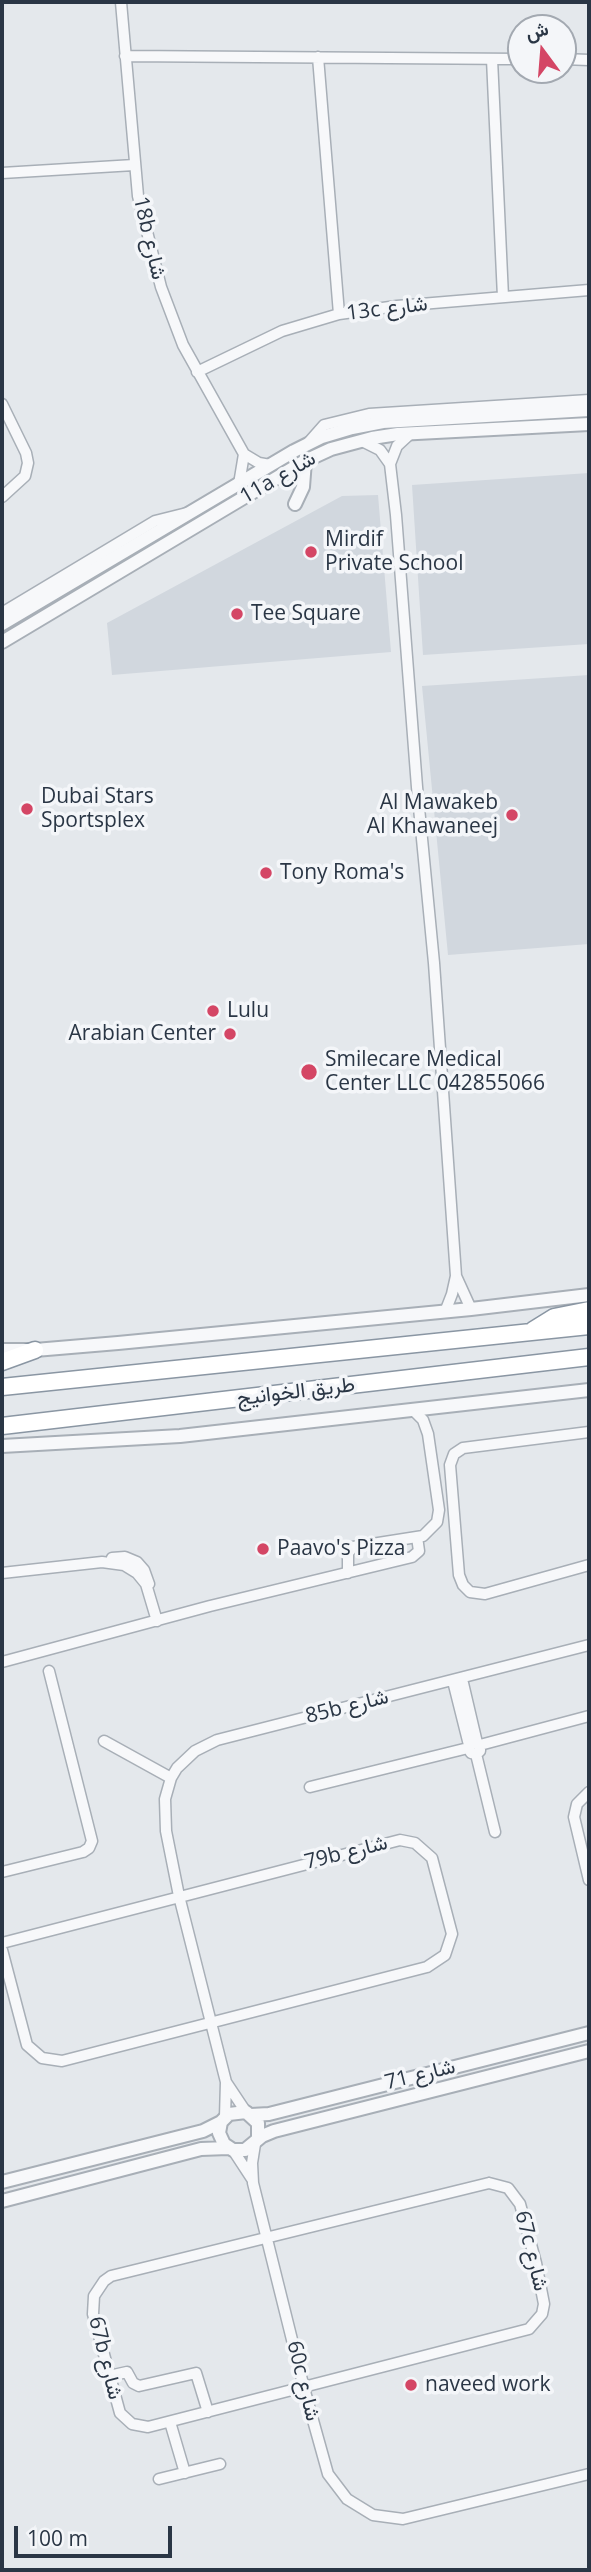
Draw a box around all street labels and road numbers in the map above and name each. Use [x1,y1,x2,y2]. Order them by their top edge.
street label: 18b شارع [127,194,171,282]
street label: 13c شارع [345,292,429,326]
street label: 11a شارع [236,446,320,510]
street label: طريق الخوانيج [236,1372,356,1412]
street label: 85b شارع [303,1685,391,1729]
street label: 79b شارع [302,1831,390,1875]
street label: شارع 71 [382,2054,458,2096]
street label: 67c شارع [509,2208,553,2294]
street label: 67b شارع [83,2314,127,2402]
street label: 60c شارع [281,2338,325,2424]

